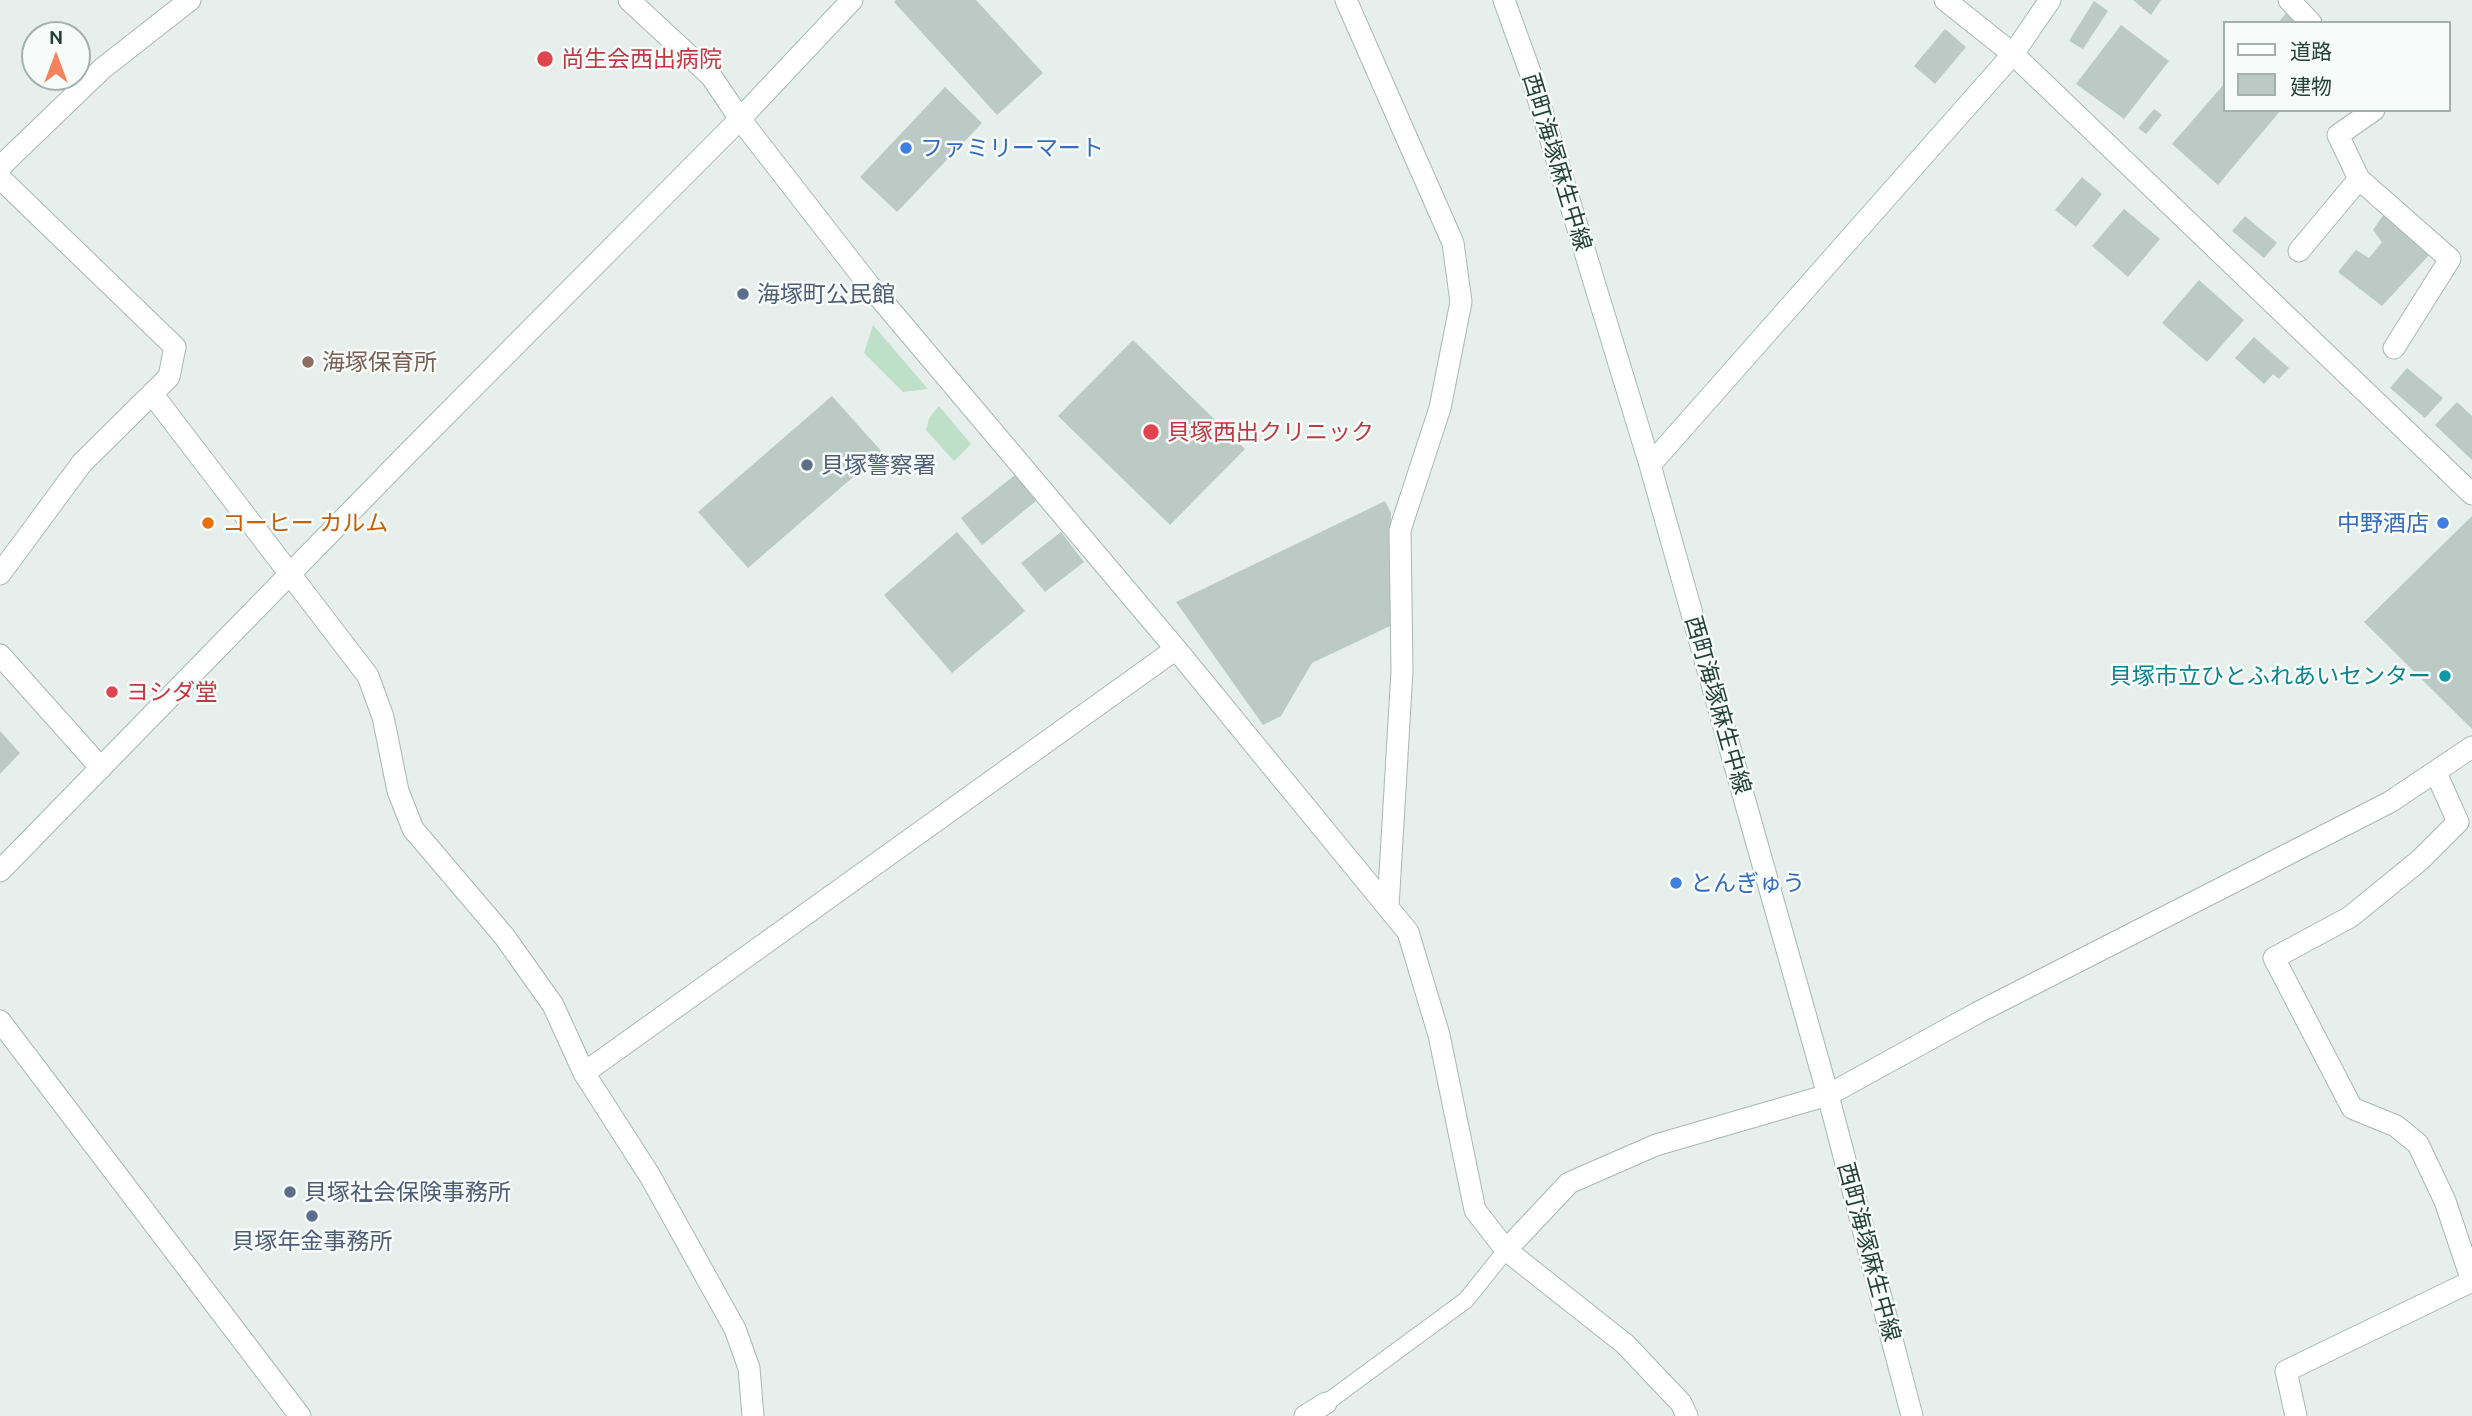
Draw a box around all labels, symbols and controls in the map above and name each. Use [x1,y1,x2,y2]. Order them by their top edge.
north arrow [21,21,91,91]
legend [2224,21,2451,112]
text: N [49,26,63,48]
text: 道路 [2290,39,2332,63]
place label: 尚生会西出病院 [561,45,722,73]
marker: 尚生会西出病院 [535,49,555,69]
street label: 西町海塚麻生中線 [1517,70,1597,254]
text: 建物 [2290,74,2332,98]
place label: ファミリーマート [920,134,1104,162]
marker: ファミリーマート [898,140,914,156]
place label: 海塚町公民館 [757,280,895,308]
marker: 海塚町公民館 [735,286,751,302]
place label: 海塚保育所 [322,348,437,376]
marker: 海塚保育所 [300,354,316,370]
place label: 貝塚西出クリニック [1167,418,1374,446]
marker: 貝塚西出クリニック [1141,422,1161,442]
place label: 貝塚警察署 [821,451,936,479]
marker: 貝塚警察署 [799,457,815,473]
place label: コーヒー カルム [222,509,388,537]
place label: 中野酒店 [2337,509,2429,537]
marker: コーヒー カルム [200,515,216,531]
marker: 中野酒店 [2435,515,2451,531]
street label: 西町海塚麻生中線 [1679,613,1757,797]
place label: 貝塚市立ひとふれあいセンター [2109,662,2431,690]
marker: 貝塚市立ひとふれあいセンター [2437,668,2453,684]
place label: ヨシダ堂 [126,678,218,706]
marker: ヨシダ堂 [104,684,120,700]
place label: とんぎゅう [1690,869,1805,897]
marker: とんぎゅう [1668,875,1684,891]
street label: 西町海塚麻生中線 [1832,1160,1906,1344]
place label: 貝塚社会保険事務所 [304,1178,511,1206]
marker: 貝塚社会保険事務所 [282,1184,298,1200]
marker: 貝塚年金事務所 [304,1208,320,1224]
place label: 貝塚年金事務所 [232,1227,392,1255]

